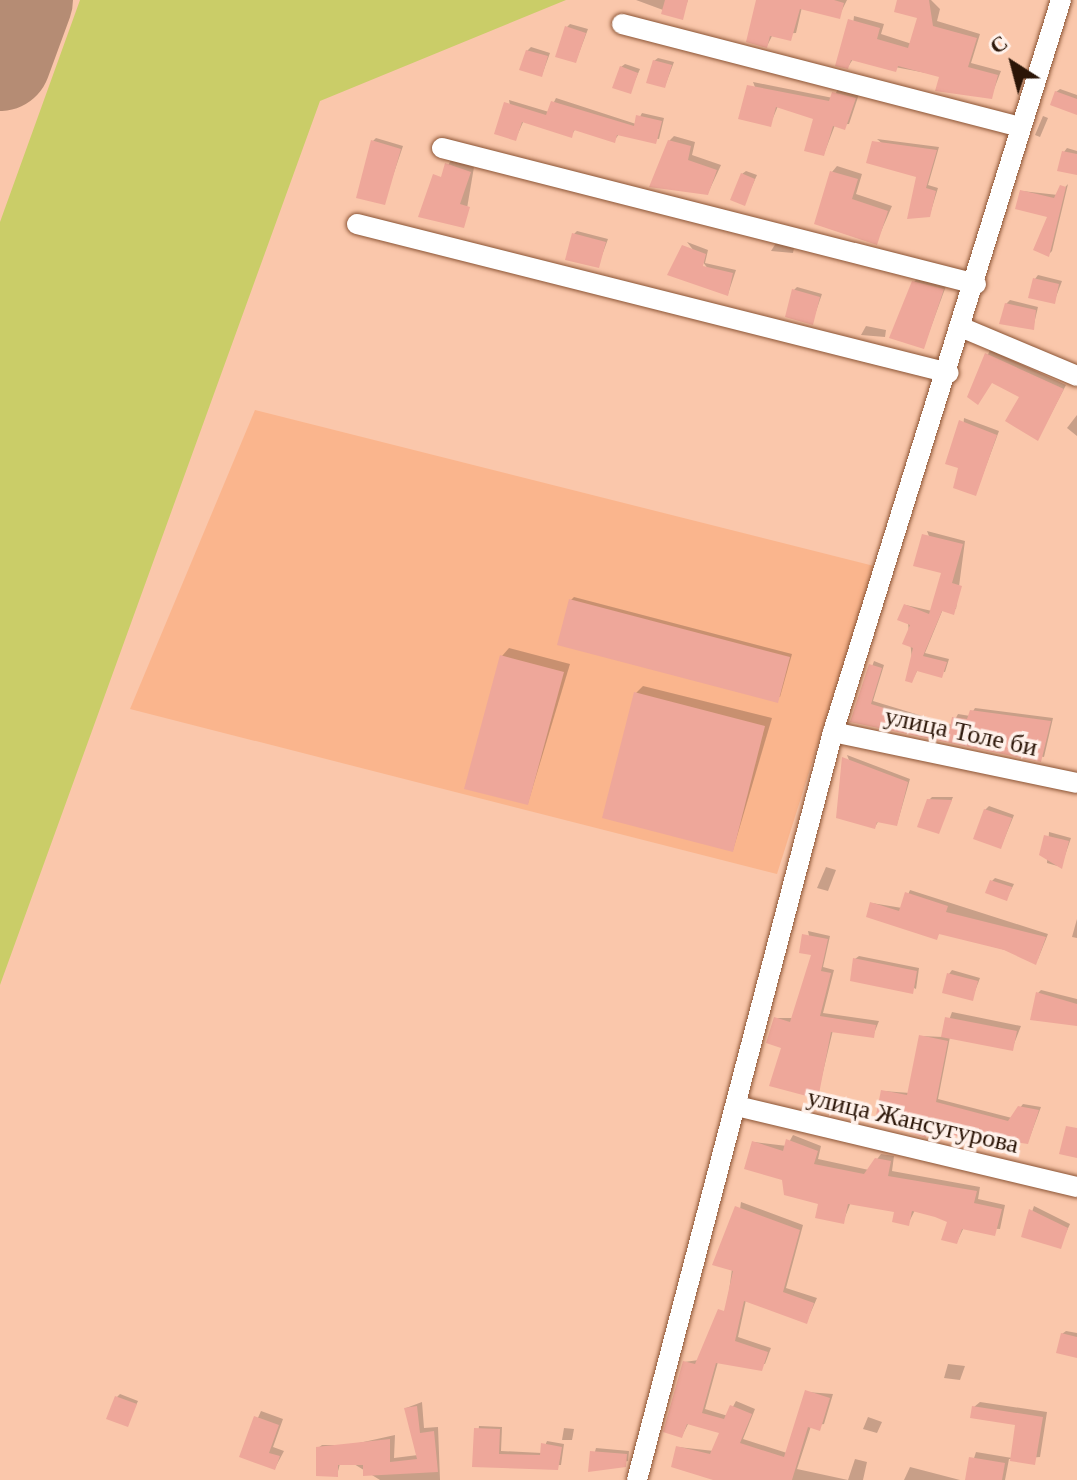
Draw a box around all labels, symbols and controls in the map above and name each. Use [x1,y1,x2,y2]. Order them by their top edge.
north arrow [973,24,1053,104]
text: С [985,29,1012,59]
street label: улица Толе би [882,701,1040,763]
street label: улица Жансугурова [804,1081,1022,1161]

